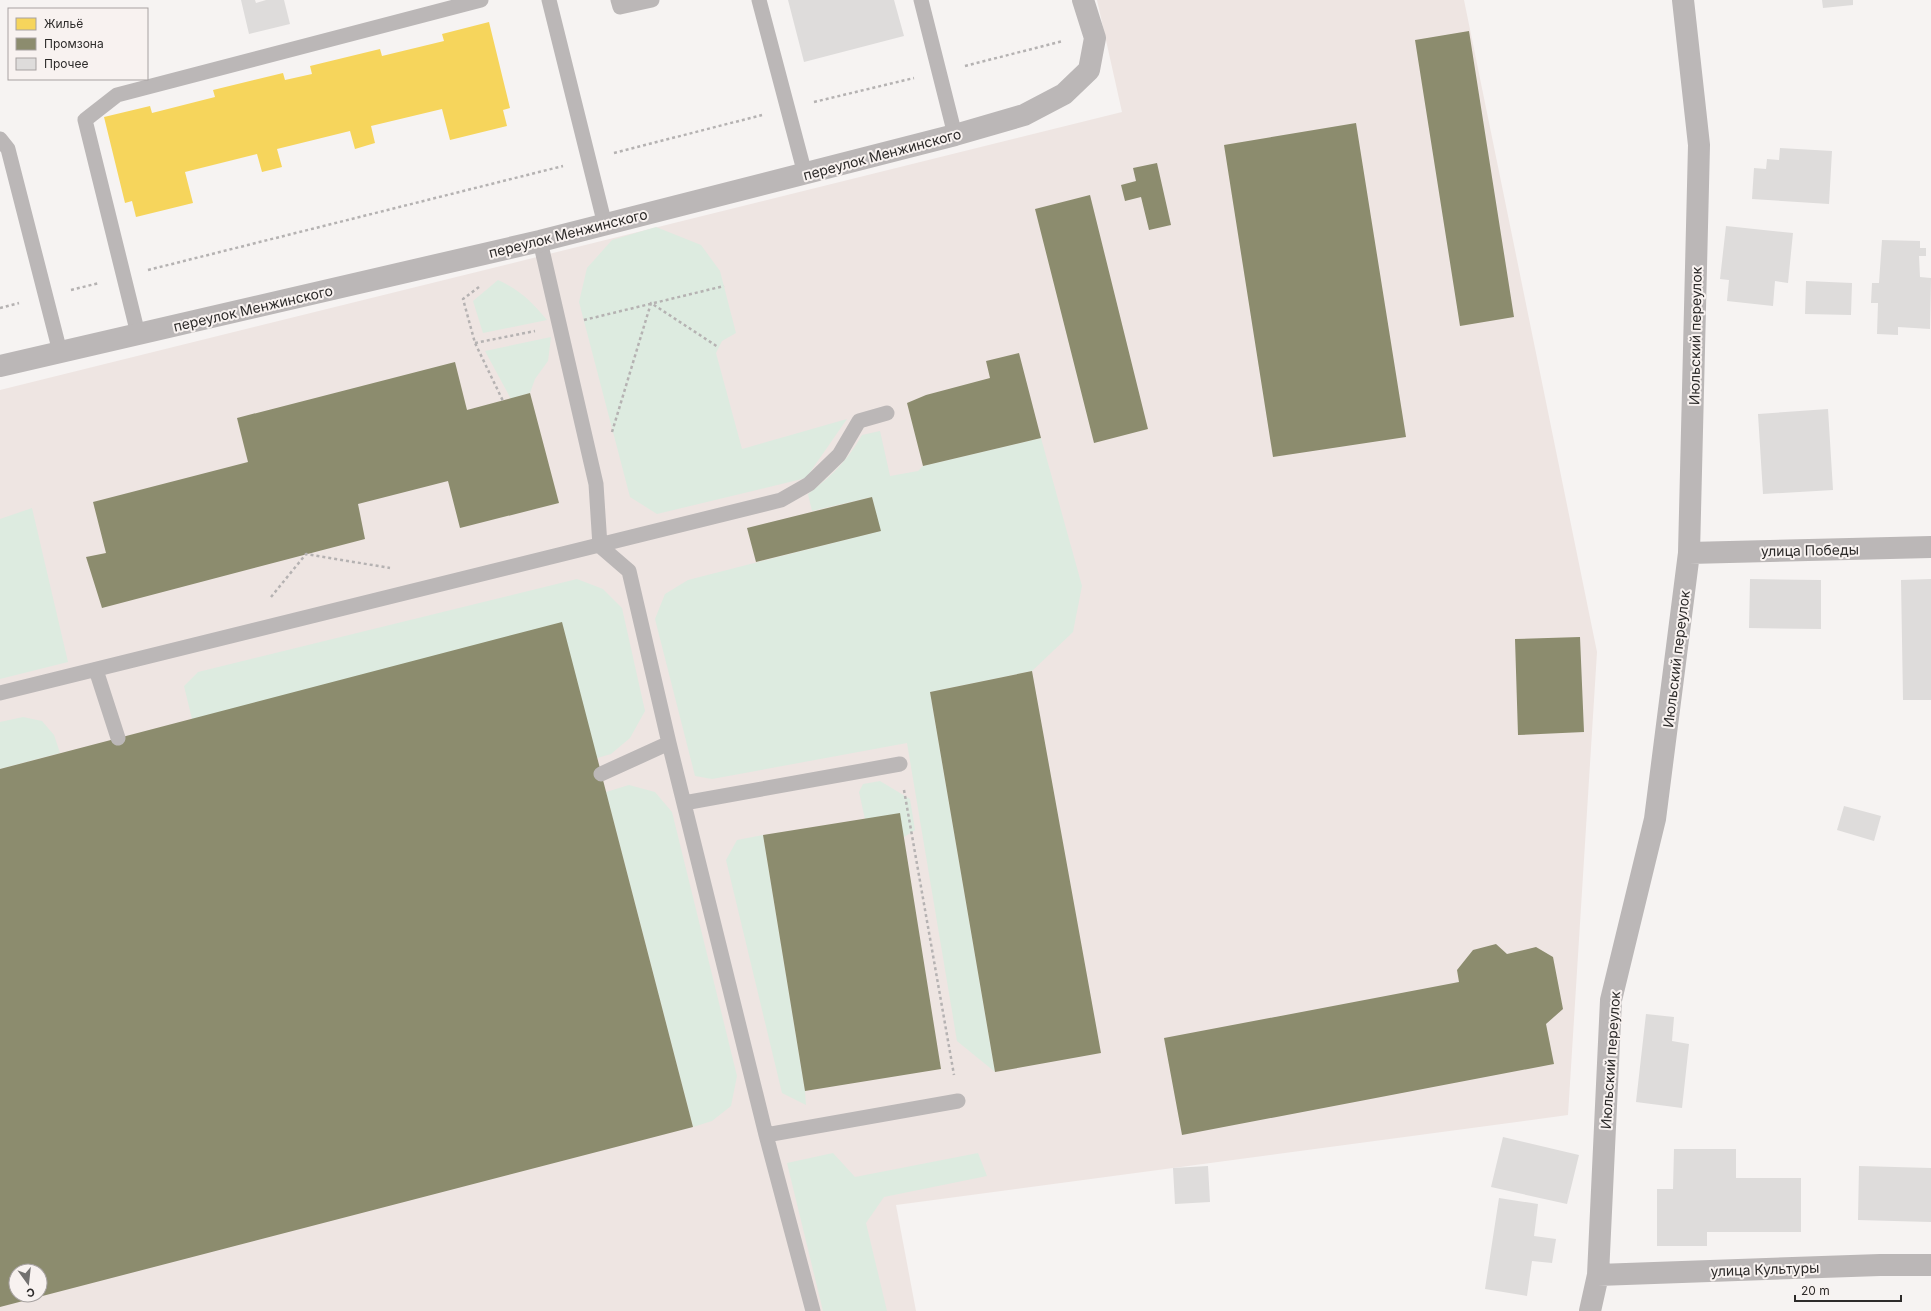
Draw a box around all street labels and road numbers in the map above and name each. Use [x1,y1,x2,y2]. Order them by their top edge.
street label: переулок Менжинского [801,125,963,183]
street label: переулок Менжинского [487,205,649,261]
street label: Июльский переулок [1685,266,1705,405]
street label: переулок Менжинского [172,281,334,335]
street label: улица Победы [1761,541,1859,559]
street label: Июльский переулок [1659,589,1693,729]
street label: Июльский переулок [1597,990,1623,1130]
street label: улица Культуры [1710,1259,1820,1279]

